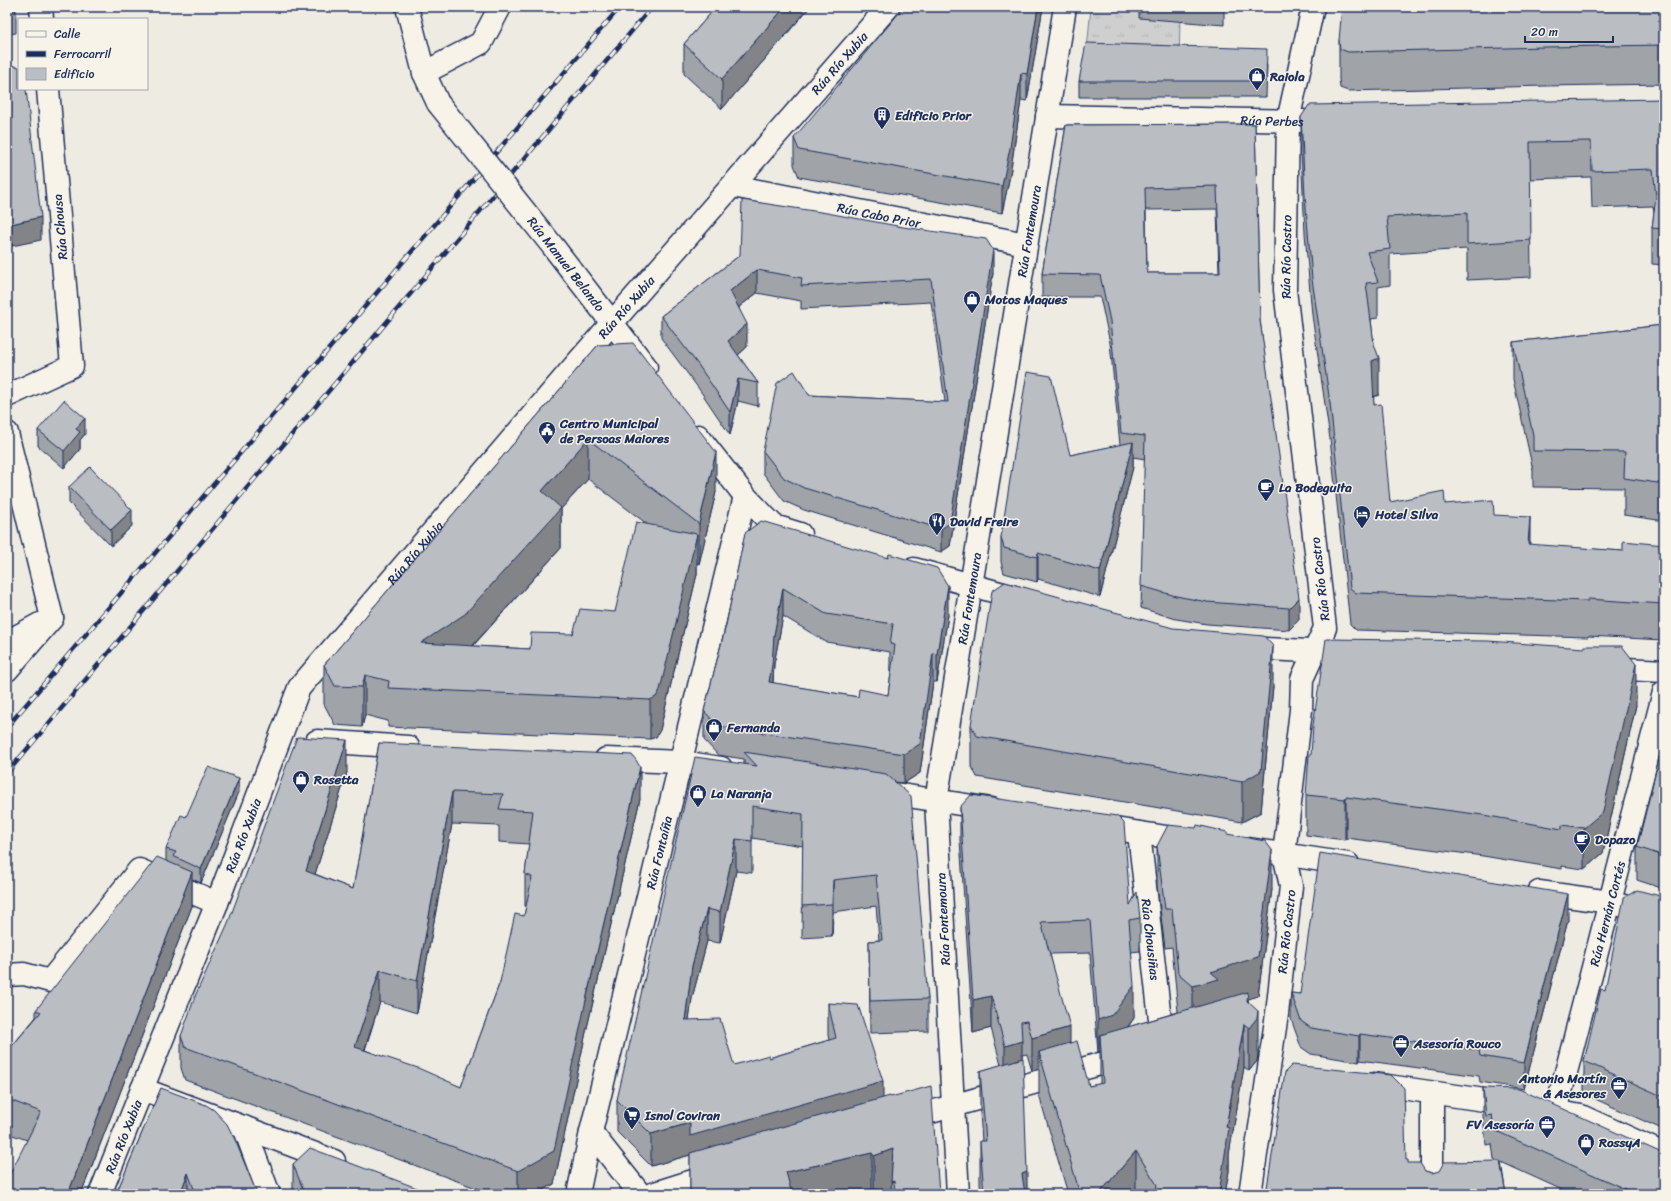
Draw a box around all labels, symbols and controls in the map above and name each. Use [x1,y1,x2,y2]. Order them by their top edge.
legend [18,18,148,90]
scale bar [1525,18,1613,44]
text: 20 m [1531,21,1558,43]
text: Calle [54,23,81,45]
street label: Rúa Río Xubia [805,26,874,100]
text: Ferrocarril [54,43,112,65]
text: Edificio [54,63,94,85]
place label: Raiola [1269,65,1305,88]
shop icon: Raiola [1247,66,1267,91]
place label: Edificio Prior [895,104,973,127]
building icon: Edificio Prior [872,105,892,130]
street label: Rúa Perbes [1240,108,1304,133]
street label: Rúa Fontemoura [1010,183,1047,279]
street label: Rúa Chousa [46,193,74,261]
street label: Rúa Cabo Prior [835,195,924,235]
street label: Rúa Manuel Belando [521,211,611,317]
street label: Rúa Río Castro [1273,214,1298,300]
street label: Rúa Río Xubia [592,270,661,344]
place label: Motos Maques [984,288,1068,311]
shop icon: Motos Maques [962,289,982,314]
place label: Centro Municipal de Persoas Maiores [559,412,670,450]
public building icon: Centro Municipal de Persoas Maiores [537,420,557,445]
place label: La Bodeguita [1279,476,1352,499]
cafe icon: La Bodeguita [1256,477,1276,502]
place label: Hotel Silva [1374,503,1439,526]
hotel icon: Hotel Silva [1352,504,1372,529]
place label: David Freire [950,510,1019,533]
restaurant icon: David Freire [927,511,947,536]
street label: Rúa Río Xubia [381,515,449,590]
street label: Rúa Río Castro [1303,535,1337,622]
street label: Rúa Fontemoura [950,550,988,646]
place label: Fernanda [726,716,781,739]
shop icon: Fernanda [704,717,724,742]
place label: Rosetta [313,768,359,791]
shop icon: Rosetta [291,769,311,794]
place label: La Naranja [711,782,772,805]
shop icon: La Naranja [688,783,708,808]
street label: Rúa Río Xubia [218,794,268,876]
street label: Rúa Fontaíña [639,813,679,892]
place label: Dopazo [1595,828,1636,851]
cafe icon: Dopazo [1572,829,1592,854]
street label: Rúa Hernán Cortés [1582,858,1632,969]
street label: Rúa Fontemoura [929,872,957,966]
street label: Rúa Río Castro [1270,888,1302,975]
street label: Rúa Chousiñas [1135,897,1167,982]
place label: Asesoría Rouco [1413,1032,1502,1055]
office icon: Asesoría Rouco [1391,1033,1411,1058]
place label: Antonio Martín & Asesores [1518,1067,1607,1105]
office icon: Antonio Martín & Asesores [1609,1075,1629,1100]
street label: Rúa Río Xubia [98,1096,149,1177]
place label: Isnol Coviran [644,1104,721,1127]
supermarket icon: Isnol Coviran [622,1105,642,1130]
place label: FV Asesoría [1466,1113,1534,1136]
office icon: FV Asesoría [1537,1114,1557,1139]
place label: RossyA [1598,1131,1641,1154]
shop icon: RossyA [1576,1132,1596,1157]

